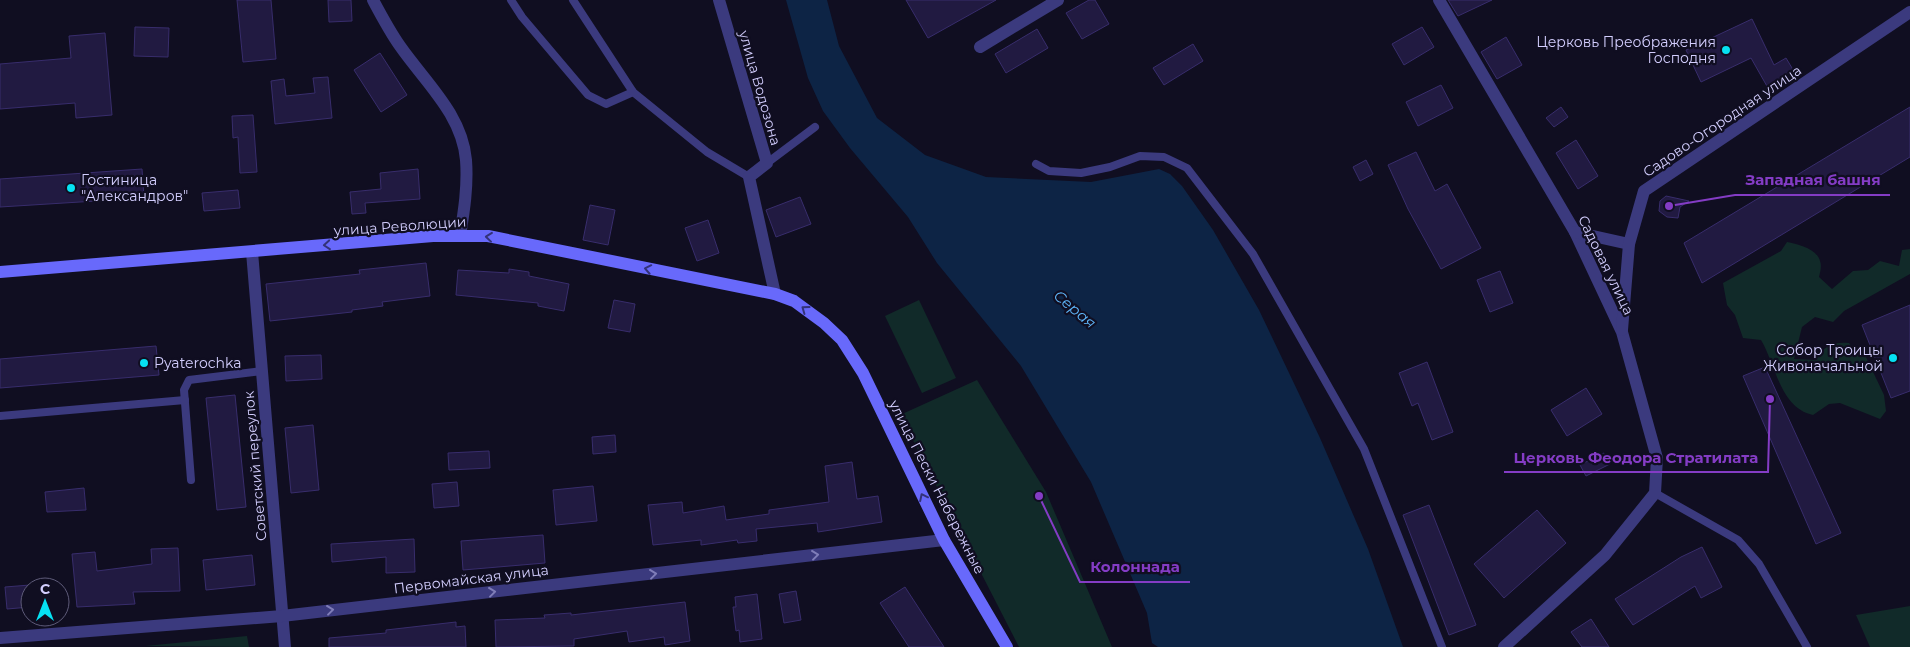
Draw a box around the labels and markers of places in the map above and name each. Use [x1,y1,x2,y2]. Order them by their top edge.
place label: Церковь Преображения Господня [1536,33,1716,67]
marker: Церковь Преображения Господня [1720,44,1732,56]
callout: Западная башня [1735,165,1890,195]
place label: Гостиница "Александров" [81,171,188,205]
marker: Гостиница "Александров" [65,182,77,194]
place label: Собор Троицы Живоначальной [1763,341,1883,375]
marker: Собор Троицы Живоначальной [1887,352,1899,364]
place label: Pyaterochka [154,354,241,372]
marker: Pyaterochka [138,357,150,369]
callout: Церковь Феодора Стратилата [1504,442,1768,472]
callout: Колоннада [1080,552,1190,582]

